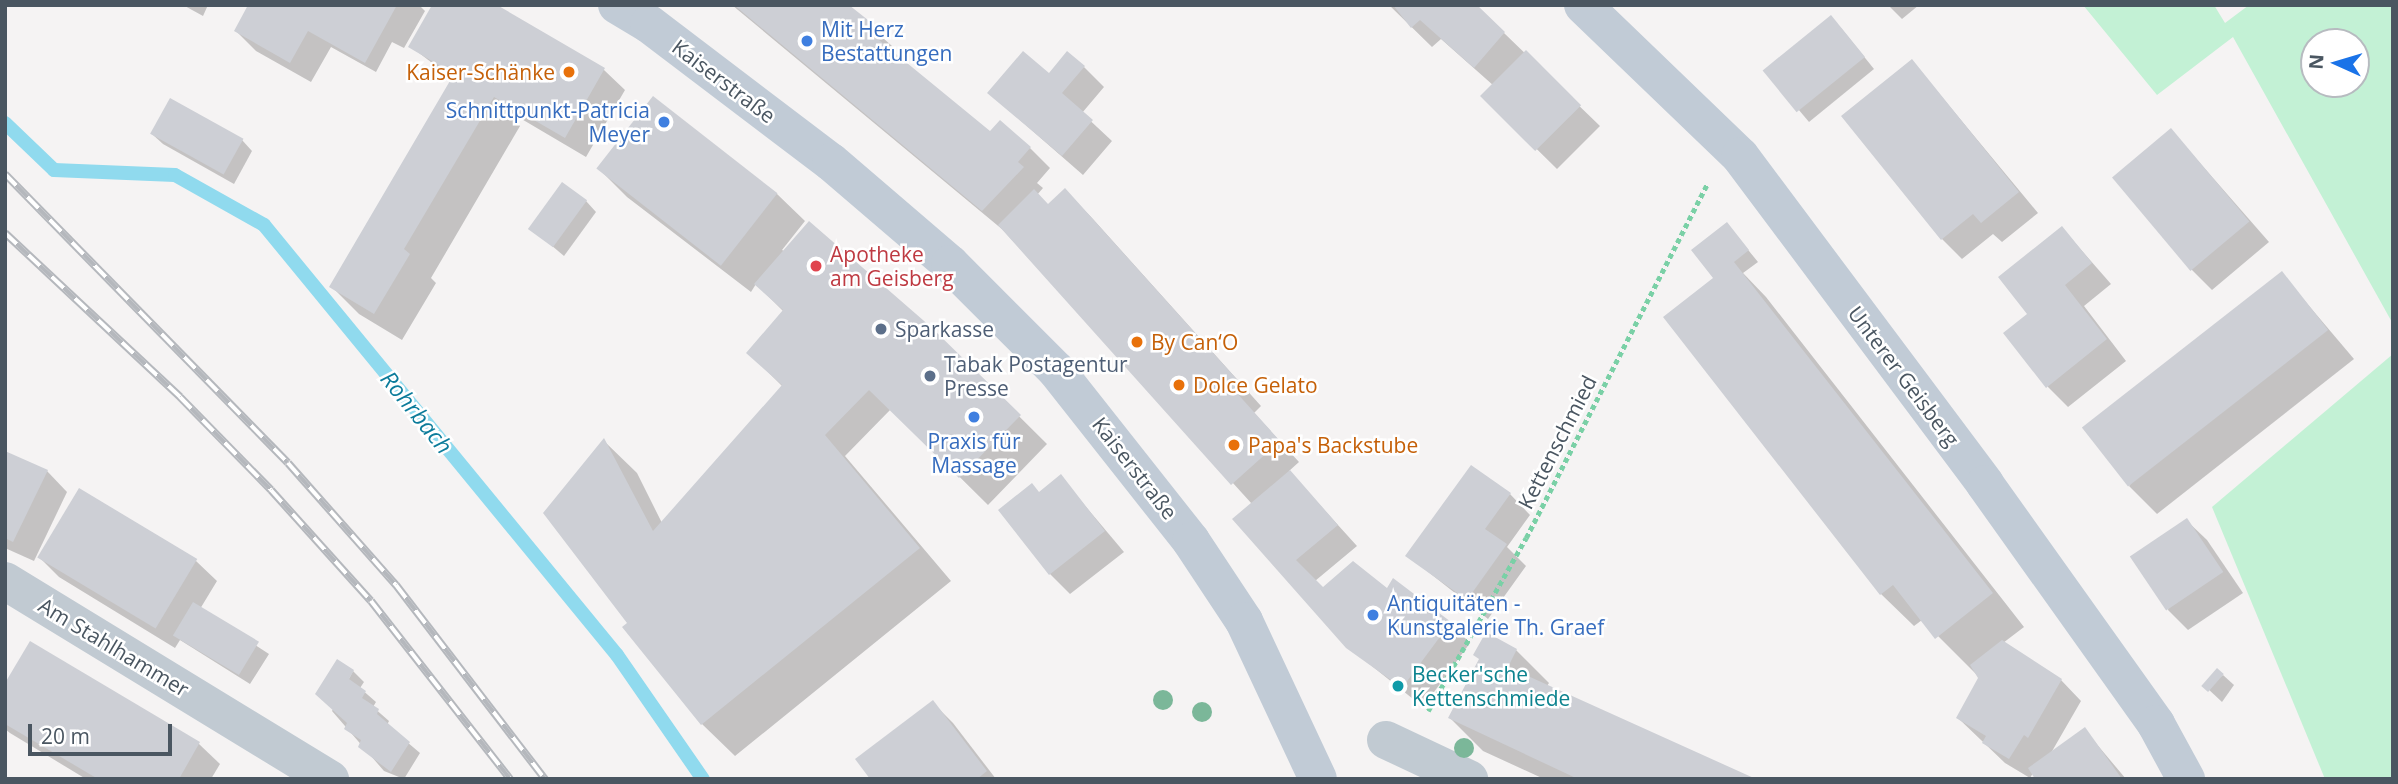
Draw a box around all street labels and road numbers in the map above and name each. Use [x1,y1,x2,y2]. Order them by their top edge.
street label: Kaiserstraße [667,34,781,128]
street label: Unterer Geisberg [1843,301,1965,451]
street label: Kettenschmied [1512,371,1602,513]
street label: Kaiserstraße [1087,412,1183,524]
street label: Am Stahlhammer [34,592,194,702]

